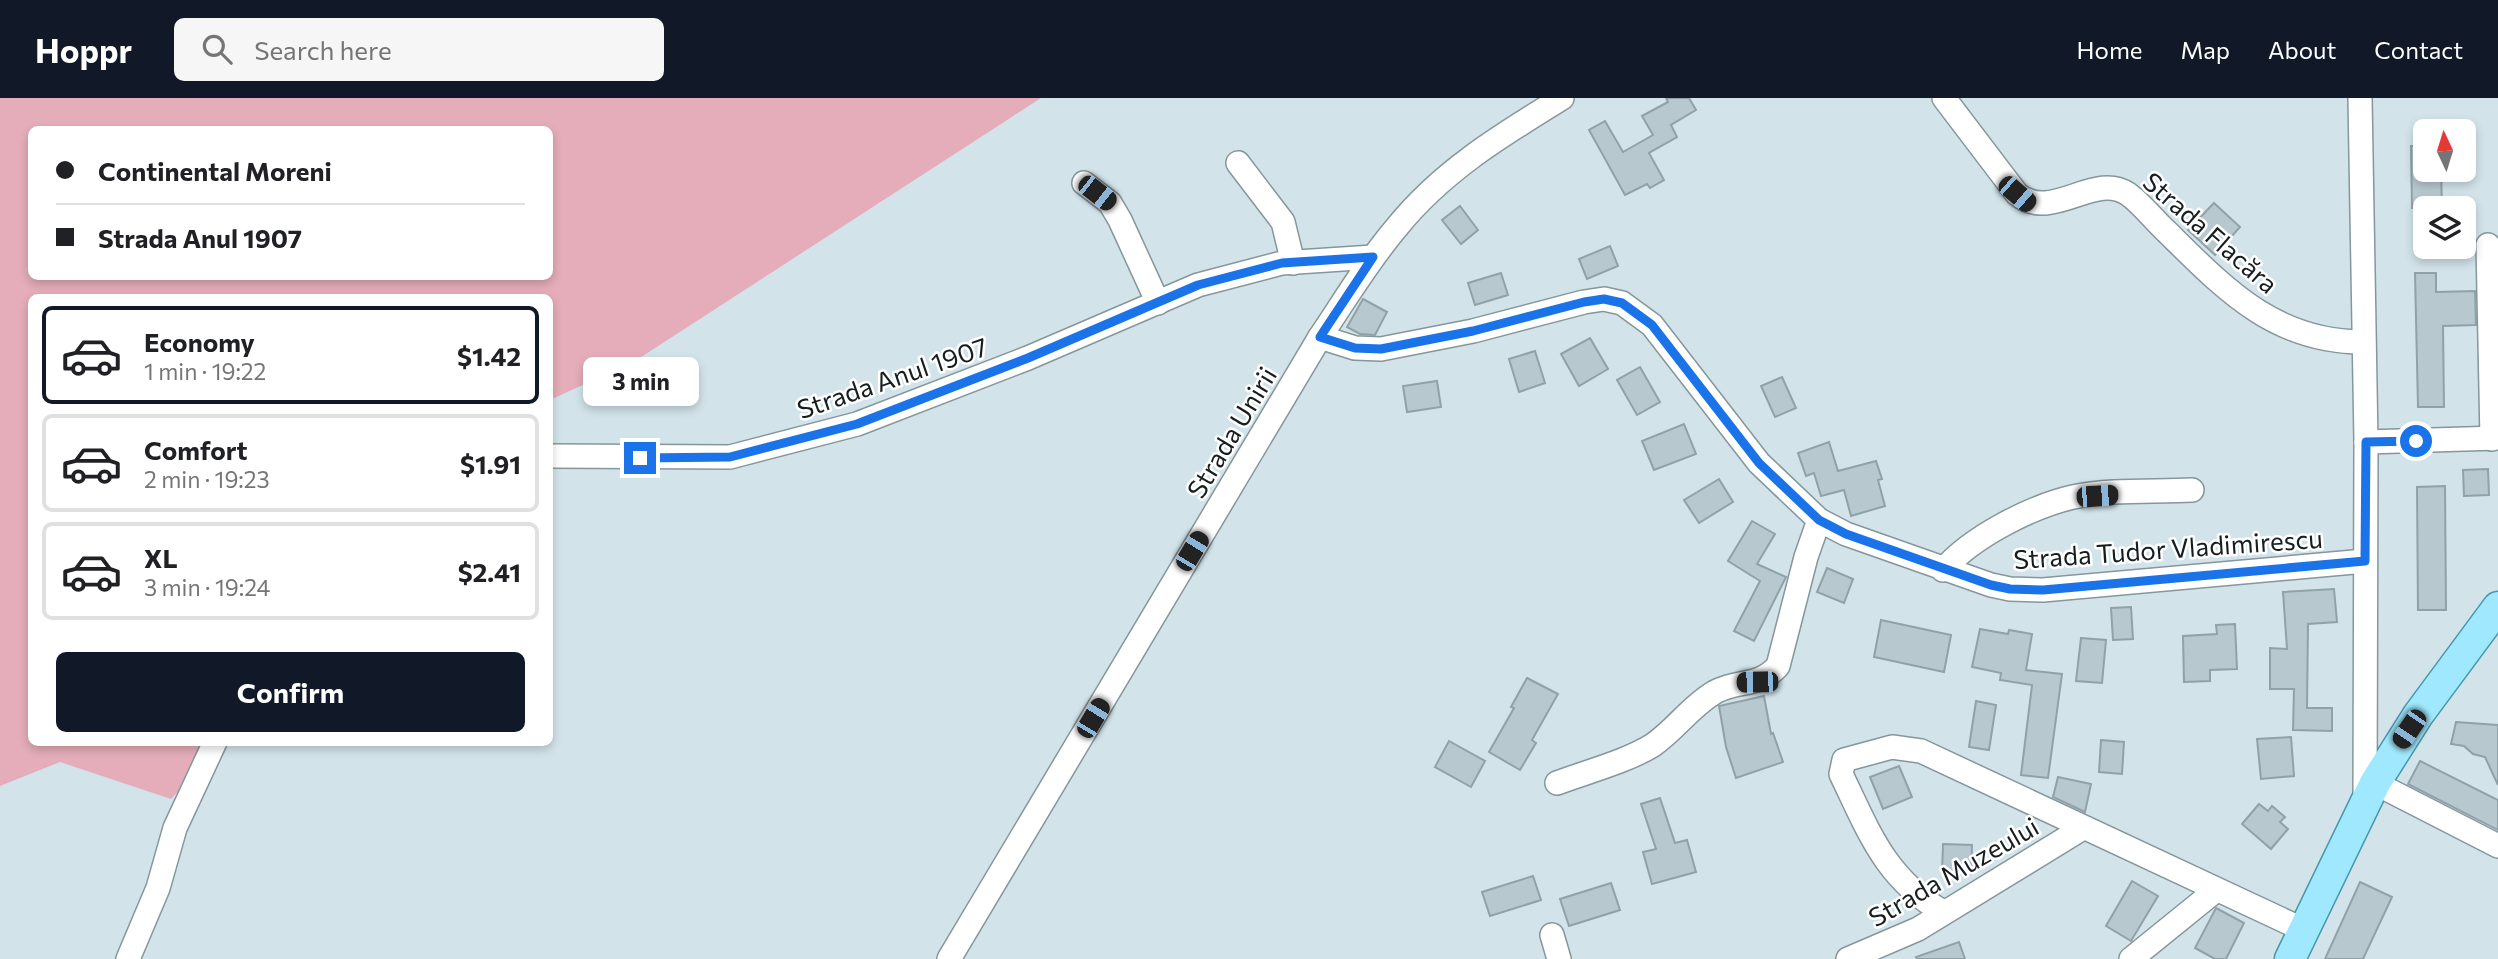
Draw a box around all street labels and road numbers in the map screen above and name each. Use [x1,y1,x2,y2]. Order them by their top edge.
street label: Strada Flacăra [2137,165,2285,299]
street label: Strada Anul 1907 [793,330,991,424]
street label: Strada Unirii [1180,361,1282,503]
street label: Strada Tudor Vladimirescu [2012,522,2324,574]
street label: Strada Muzeului [1862,810,2044,932]

